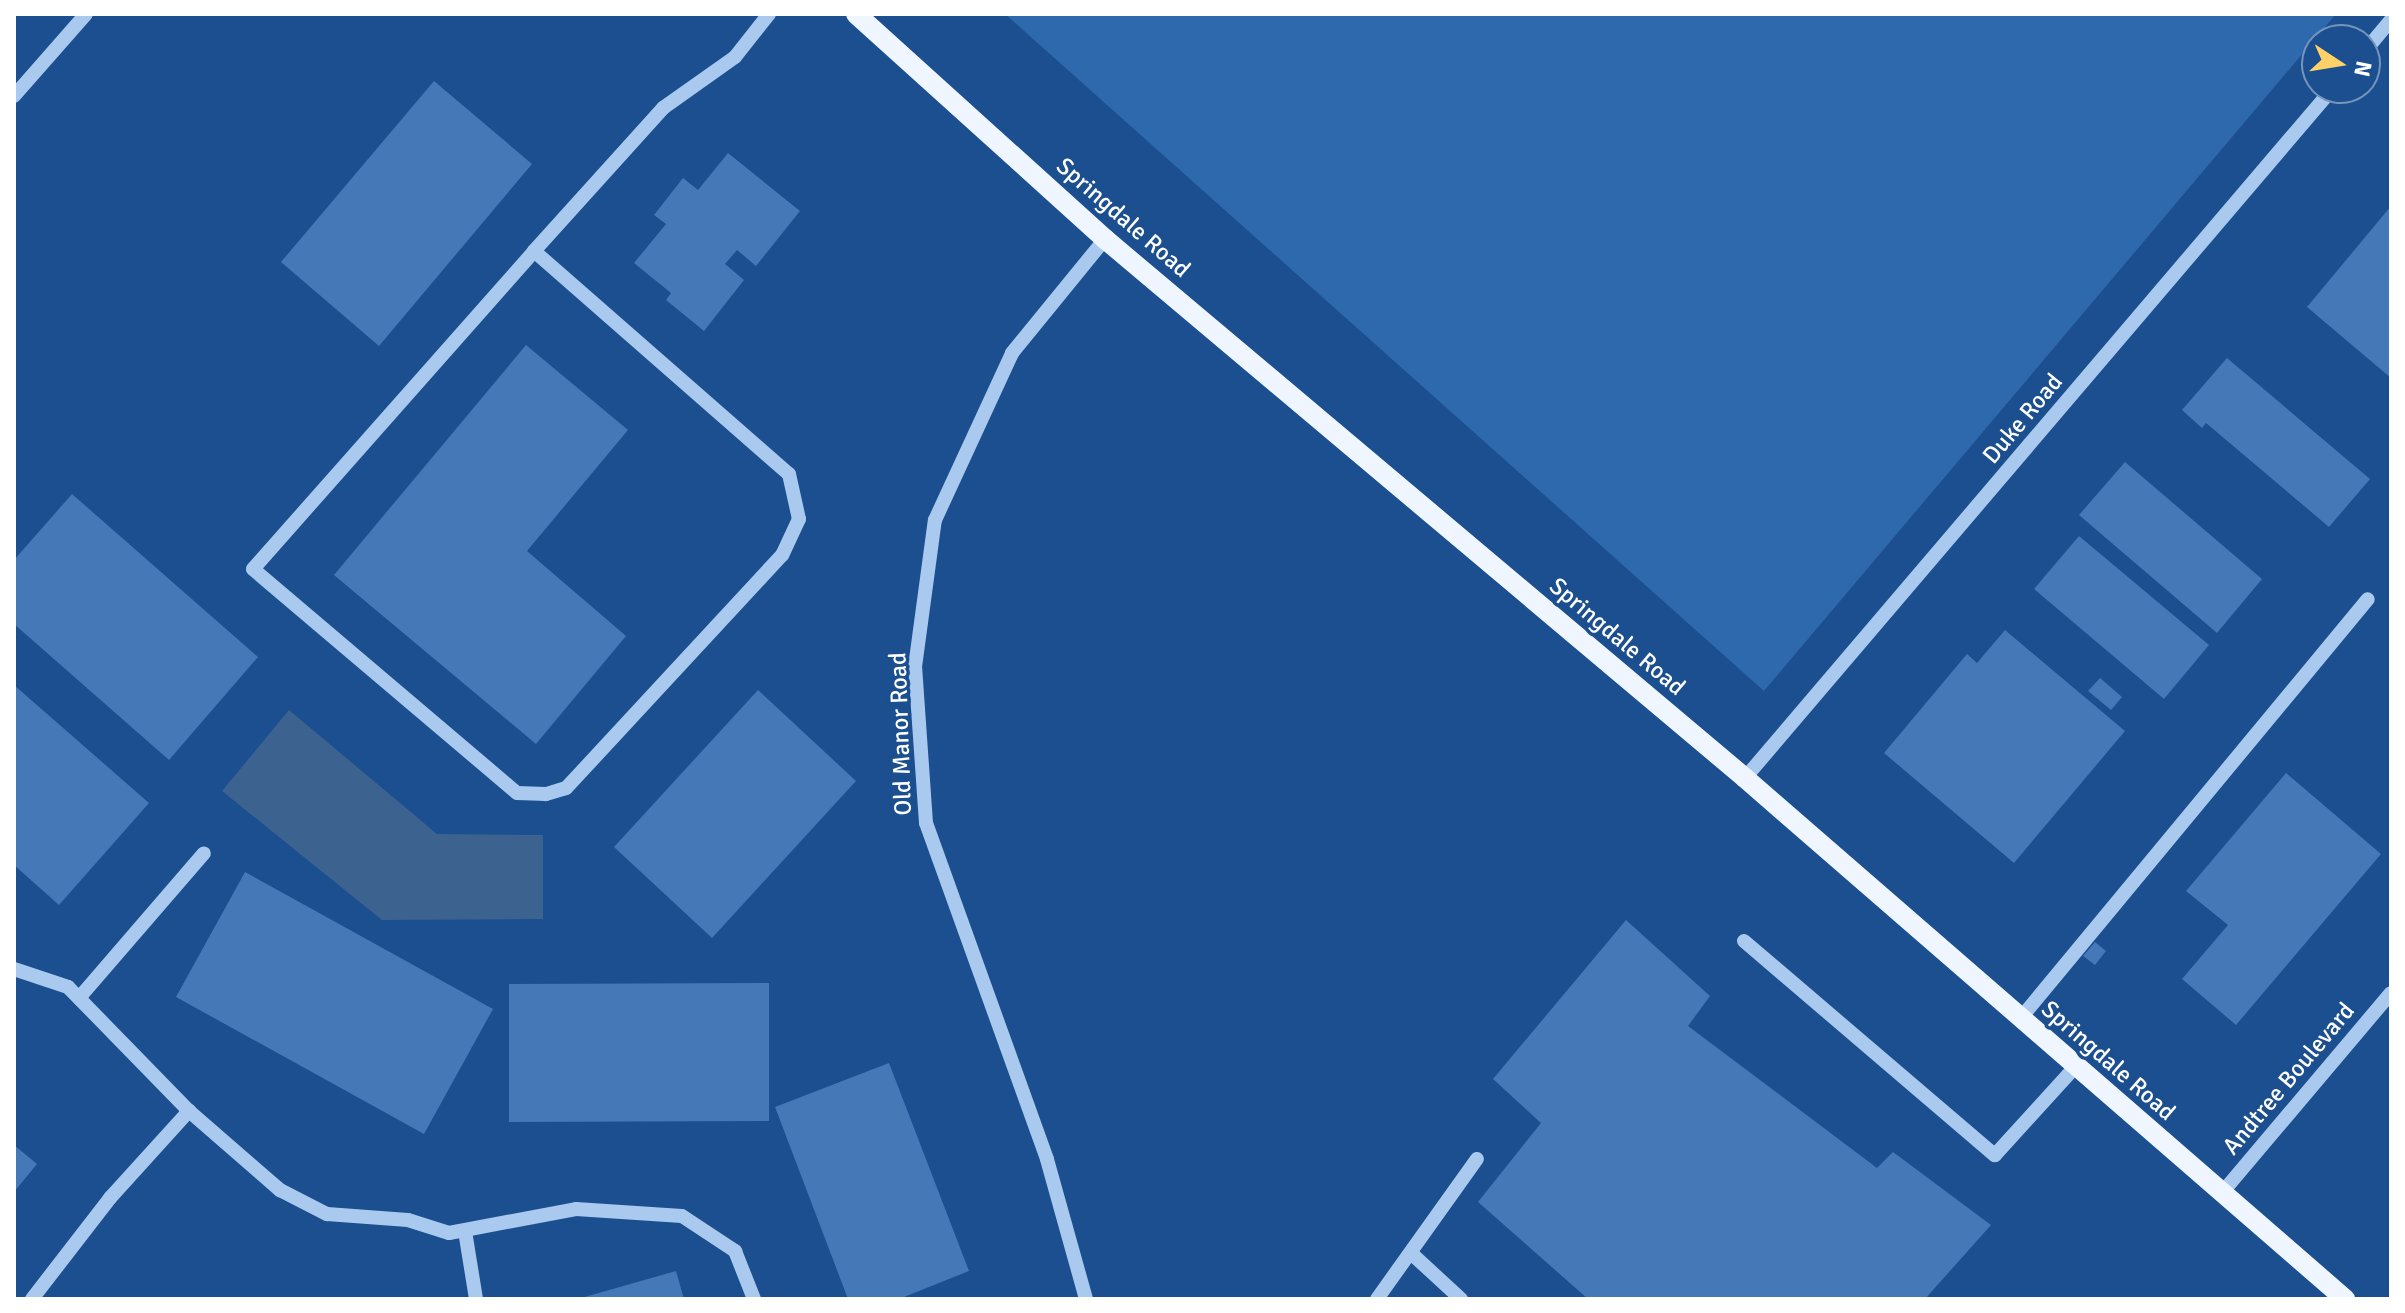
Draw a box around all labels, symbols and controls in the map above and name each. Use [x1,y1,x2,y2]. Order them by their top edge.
north arrow [2301,24,2381,104]
text: N [2348,58,2378,79]
street label: Springdale Road [1050,152,1196,284]
street label: Duke Road [1977,368,2069,470]
street label: Springdale Road [1543,572,1691,702]
street label: Old Manor Road [884,652,918,816]
street label: Springdale Road [2035,995,2181,1127]
street label: Andtree Boulevard [2217,997,2361,1161]

